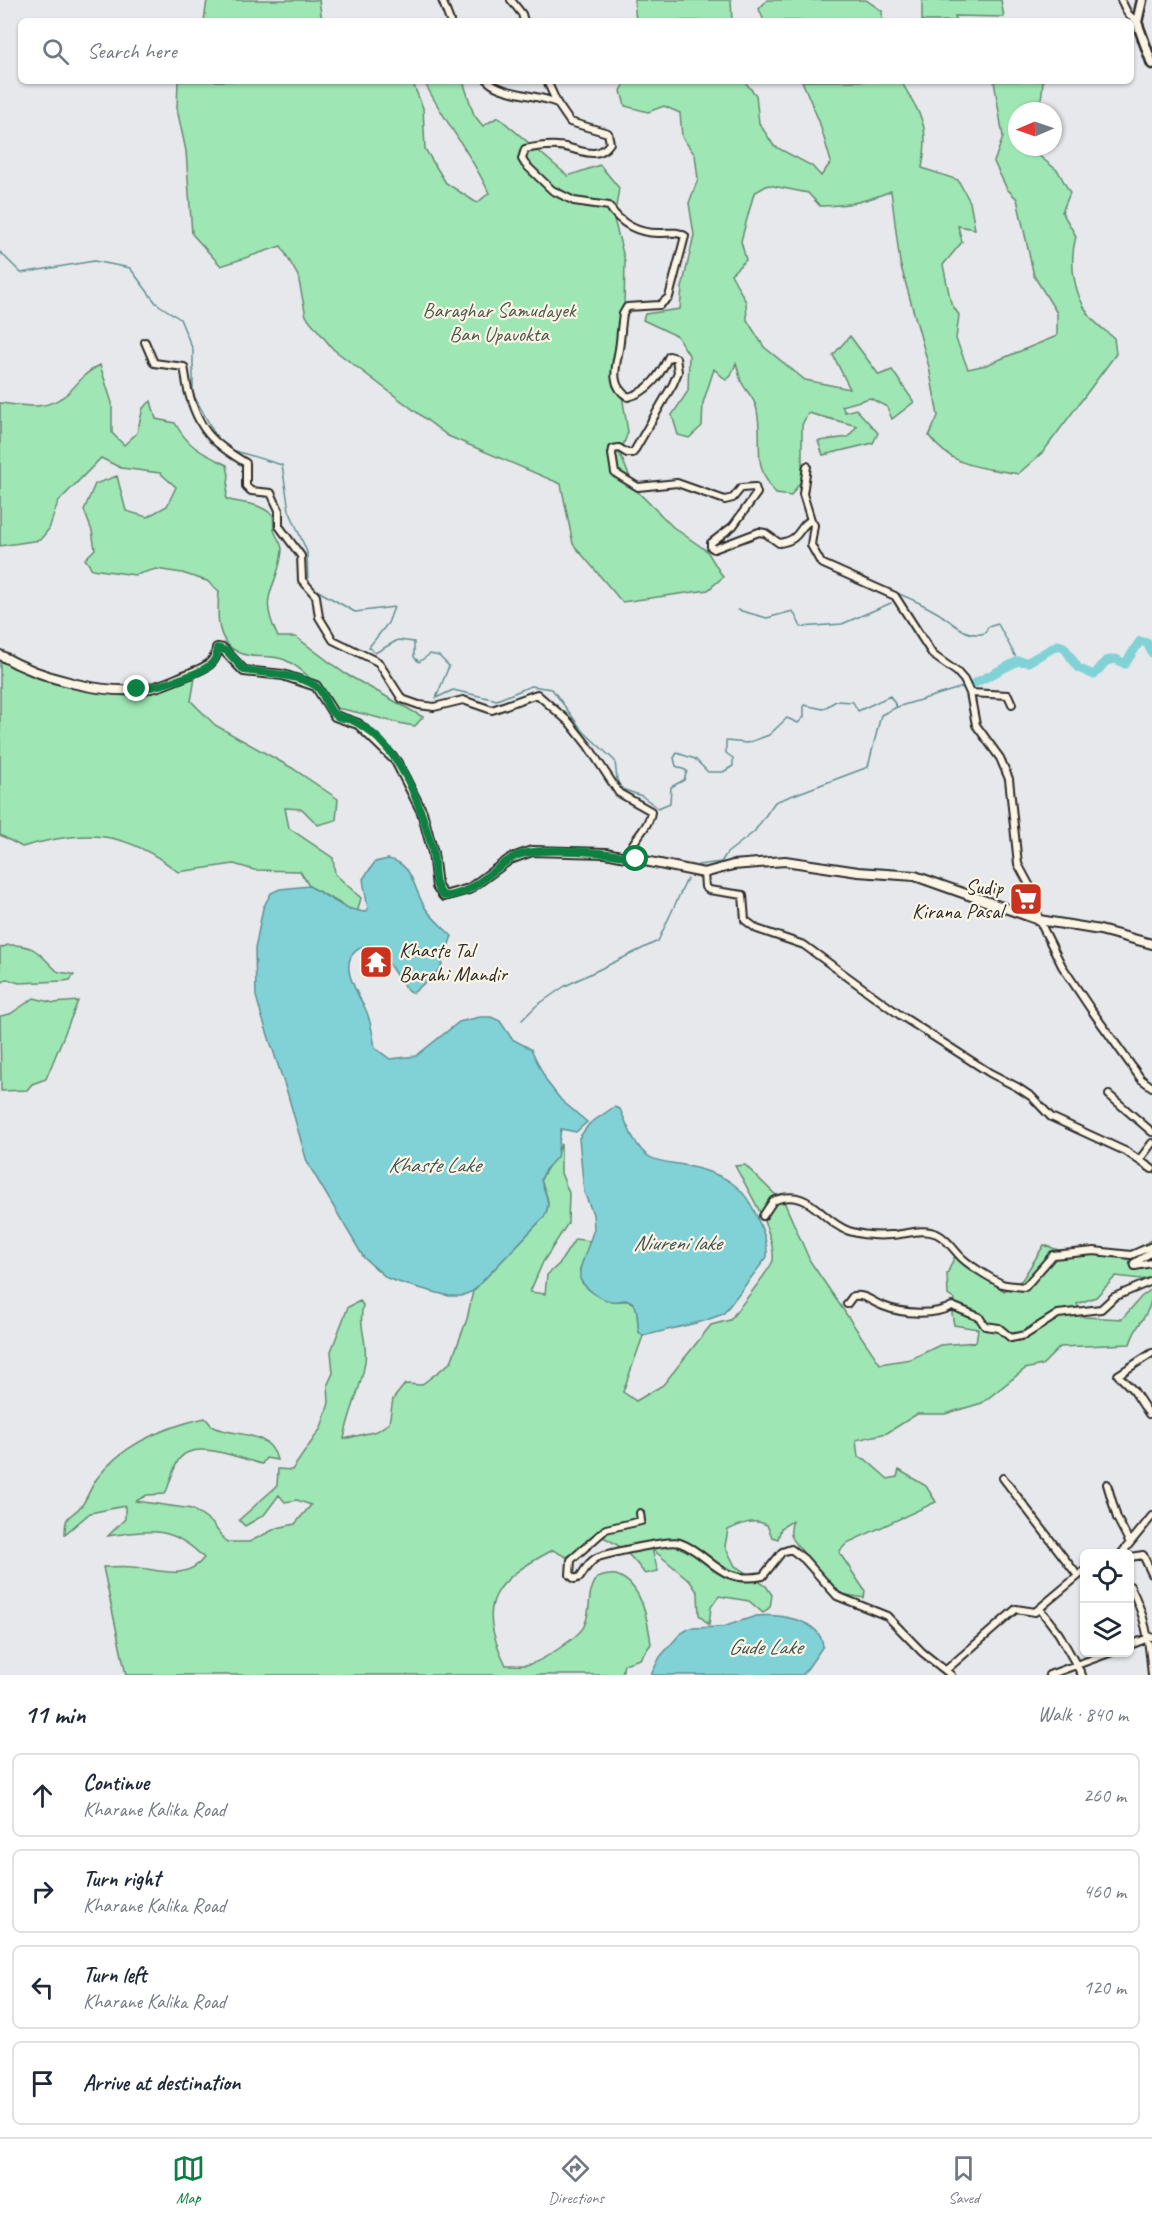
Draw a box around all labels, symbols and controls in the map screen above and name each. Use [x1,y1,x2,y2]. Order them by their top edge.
search box [18,18,1134,84]
icon: search [39,35,72,68]
text: Search here [87,37,177,65]
north arrow [1008,102,1062,156]
park label: Baraghar Samudayek Ban Upavokta [423,297,577,347]
route end [123,675,149,701]
route start [622,845,648,871]
place label: Sudip Kirana Pasal [912,874,1006,924]
supermarket icon: Sudip Kirana Pasal [1008,881,1044,917]
place label: Khaste Tal Barahi Mandir [399,937,509,987]
temple icon: Khaste Tal Barahi Mandir [358,944,394,980]
water label: Khaste Lake [388,1151,484,1179]
water label: Niureni lake [633,1229,724,1257]
map controls [1080,1549,1134,1657]
button: locate [1080,1549,1134,1603]
button: layers [1080,1603,1134,1657]
water label: Gude Lake [728,1633,806,1661]
text: 11 min [24,1698,86,1731]
text: Walk · 840 m [1038,1702,1128,1727]
text: Continue [83,1769,149,1797]
icon: ahead [26,1779,59,1812]
text: 260 m [1083,1783,1126,1808]
text: Kharane Kalika Road [83,1797,226,1822]
text: Turn right [83,1865,160,1893]
icon: right [26,1875,59,1908]
text: 460 m [1083,1879,1126,1904]
text: Kharane Kalika Road [83,1893,226,1918]
text: Turn left [83,1961,147,1989]
icon: left [26,1971,59,2004]
text: 120 m [1083,1975,1126,2000]
text: Kharane Kalika Road [83,1989,226,2014]
icon: arrive [26,2067,59,2100]
text: Arrive at destination [83,2069,240,2097]
tab: Map [172,2152,205,2208]
tab: Directions [548,2152,604,2208]
tab: Saved [947,2152,980,2208]

